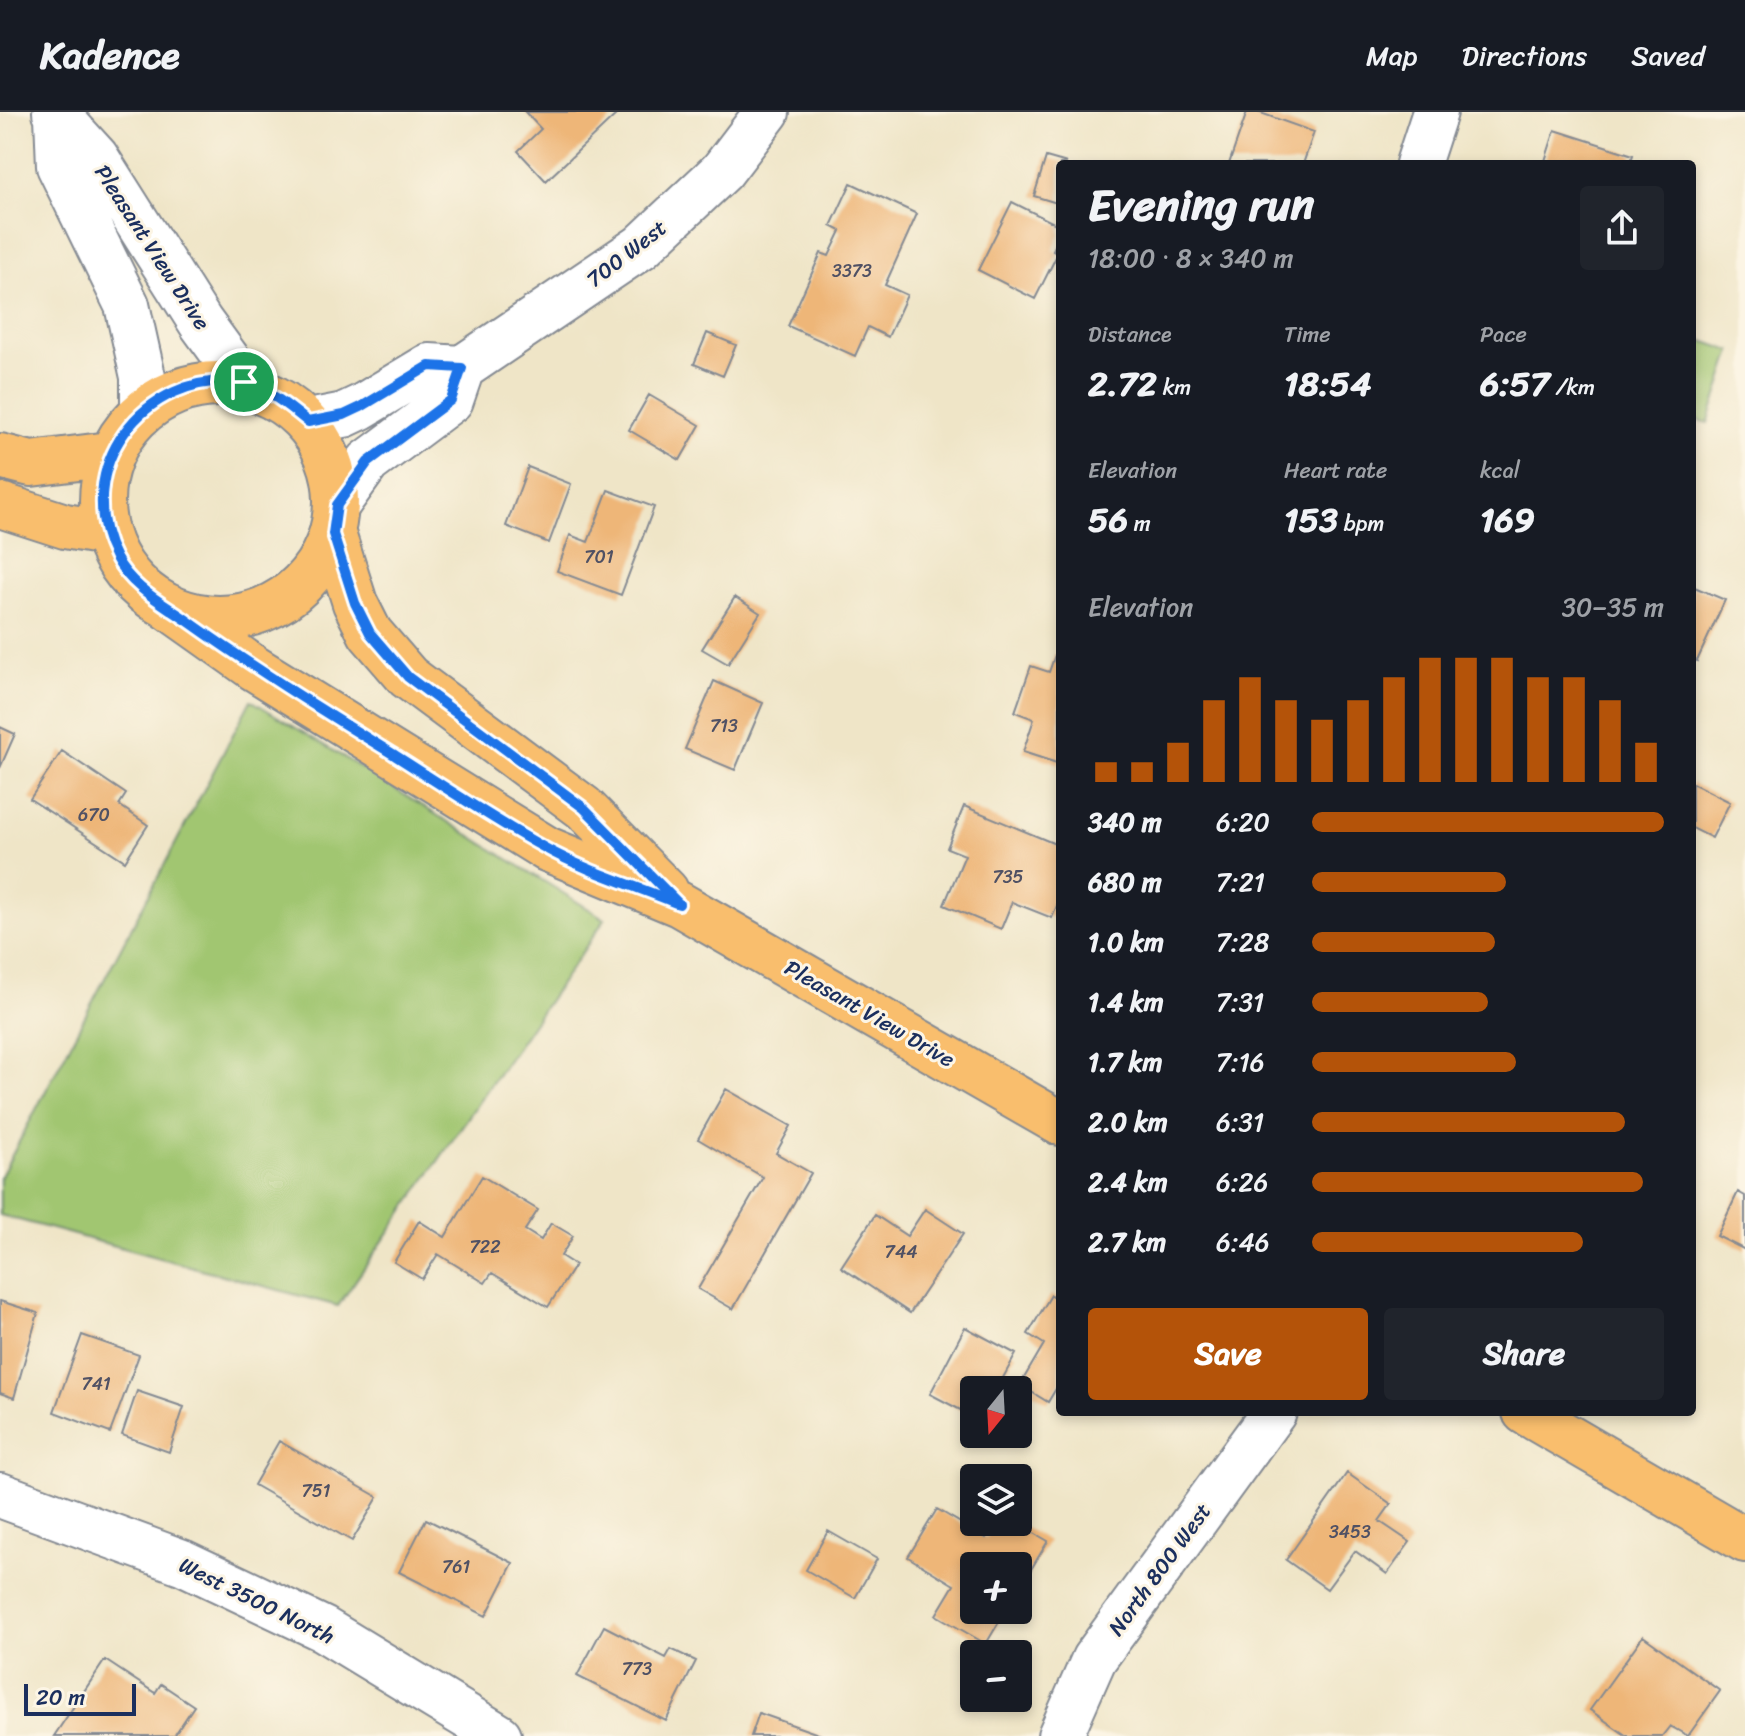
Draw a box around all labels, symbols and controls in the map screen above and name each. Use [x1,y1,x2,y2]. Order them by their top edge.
text: Kadence [40,22,180,89]
text: Map [1366,31,1418,80]
text: Directions [1462,31,1587,80]
text: Saved [1631,31,1705,80]
street label: Pleasant View Drive [84,156,221,338]
text: Evening run [1088,166,1314,244]
button: share [1580,186,1664,270]
street label: 700 West [577,209,676,298]
text: 18:00 · 8 × 340 m [1088,235,1293,281]
house number: 3373 [832,255,872,287]
text: Distance [1088,315,1172,354]
text: Time [1284,315,1331,354]
text: Pace [1480,315,1527,354]
pin [210,348,278,416]
text: 2.72 [1088,354,1157,414]
text: 18:54 [1284,354,1371,414]
text: 6:57 [1480,354,1550,414]
icon: arrive [222,360,266,404]
text: km [1157,368,1191,407]
text: /km [1550,368,1595,407]
text: Elevation [1088,451,1177,490]
text: Heart rate [1284,451,1387,490]
text: kcal [1480,451,1520,490]
text: 56 [1088,490,1128,550]
text: 153 [1284,490,1338,550]
text: 169 [1480,490,1535,550]
text: m [1128,504,1151,543]
text: bpm [1338,504,1384,543]
house number: 701 [584,541,614,573]
text: Elevation [1088,584,1193,630]
text: 30–35 m [1562,584,1664,630]
house number: 713 [710,710,738,742]
house number: 670 [78,799,110,831]
text: 340 m [1088,799,1162,845]
text: 6:20 [1216,799,1270,845]
text: 680 m [1088,859,1162,905]
text: 7:21 [1216,859,1265,905]
house number: 735 [992,861,1024,893]
text: 1.0 km [1088,919,1164,965]
text: 7:28 [1216,919,1269,965]
street label: Pleasant View Drive [777,949,962,1078]
text: 1.4 km [1088,979,1164,1025]
text: 7:31 [1216,979,1264,1025]
text: 1.7 km [1088,1039,1162,1085]
text: 7:16 [1216,1039,1265,1085]
text: 2.0 km [1088,1099,1168,1145]
text: 6:31 [1216,1099,1264,1145]
text: 2.4 km [1088,1159,1168,1205]
text: 6:26 [1216,1159,1268,1205]
text: 2.7 km [1088,1219,1166,1265]
text: 6:46 [1216,1219,1270,1265]
house number: 722 [469,1231,501,1263]
house number: 744 [885,1236,917,1268]
button: Save [1088,1308,1368,1400]
button: Share [1384,1308,1664,1400]
house number: 741 [81,1368,111,1400]
north arrow [960,1376,1032,1448]
map controls [960,1376,1032,1712]
button: layers [960,1464,1032,1536]
house number: 751 [302,1475,331,1507]
street label: North 800 West [1097,1494,1222,1644]
house number: 3453 [1329,1516,1371,1548]
street label: West 3500 North [172,1546,341,1655]
house number: 761 [442,1551,470,1583]
button: + [960,1552,1032,1624]
button: − [960,1640,1032,1712]
house number: 773 [622,1653,652,1685]
text: 20 m [36,1678,85,1717]
scale bar [24,1680,136,1716]

